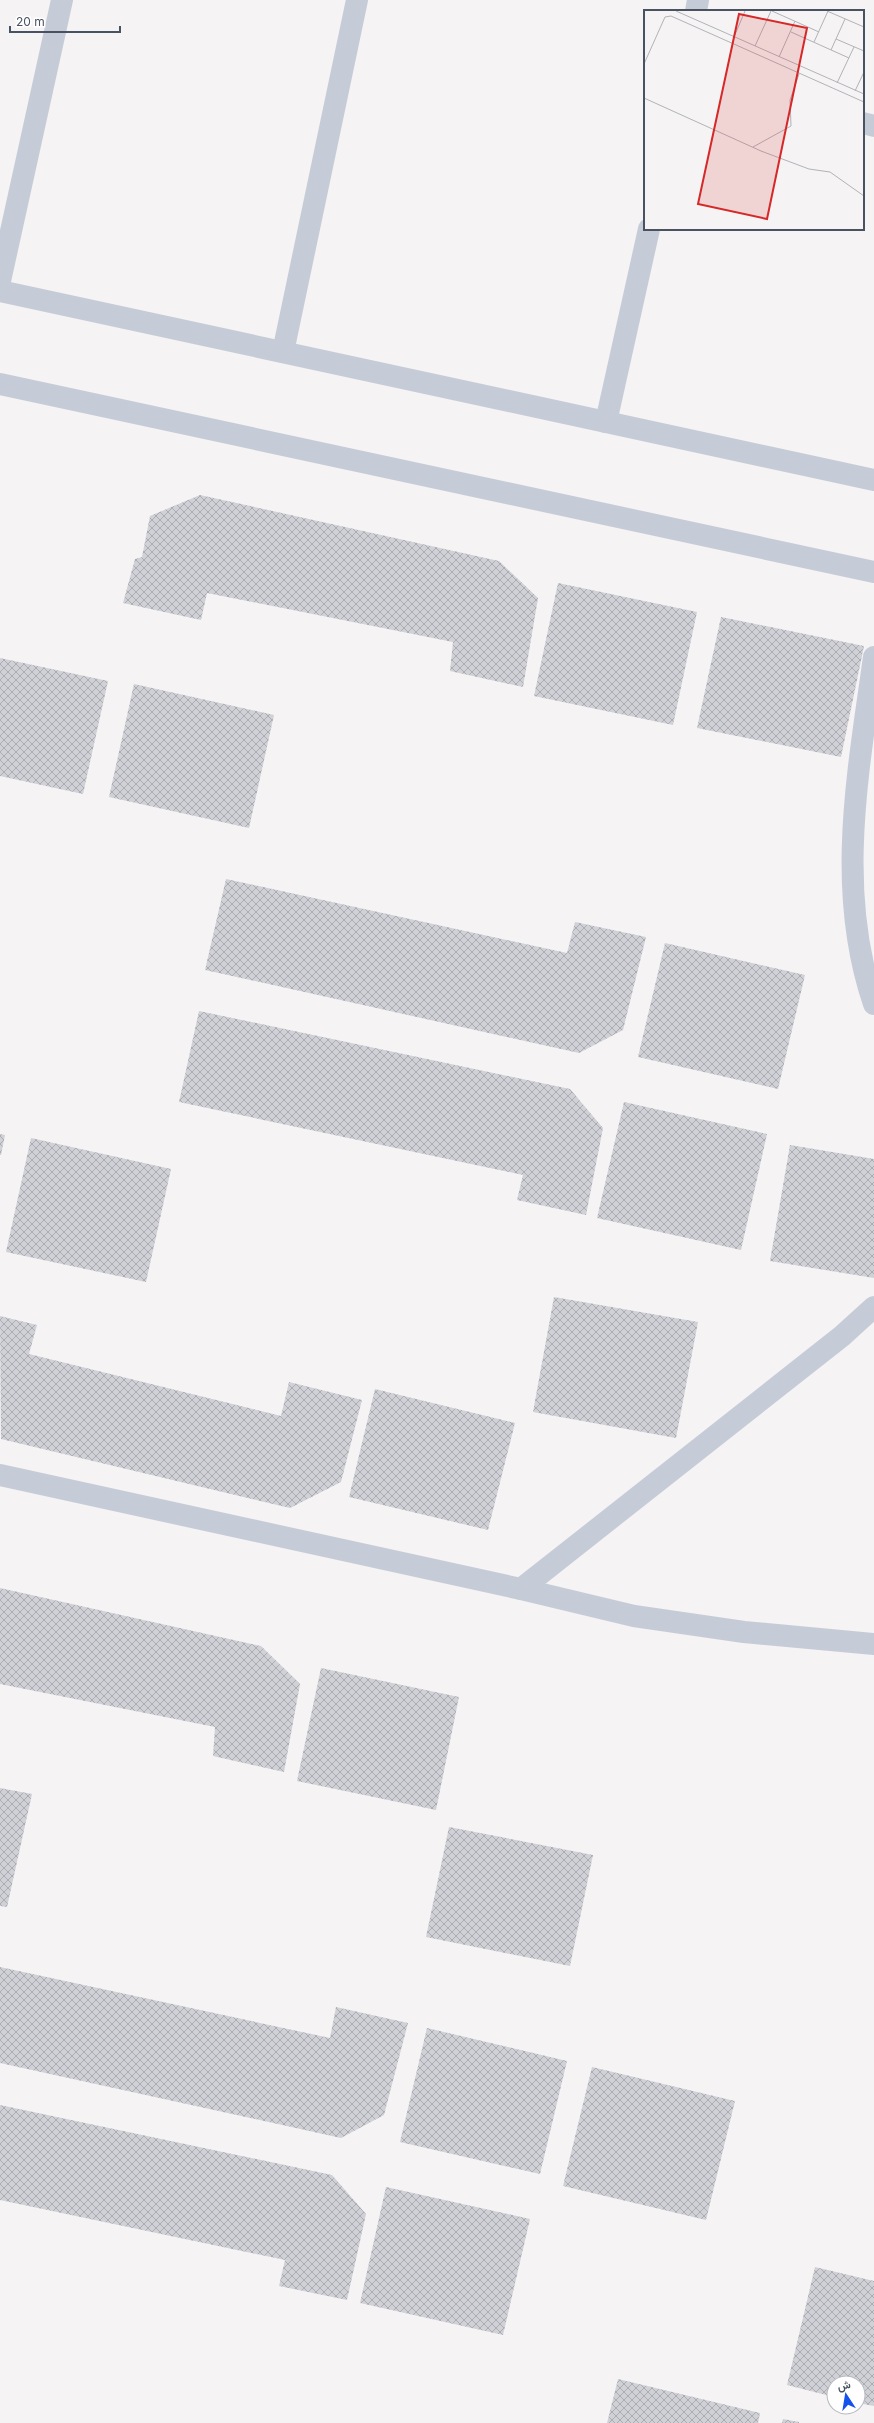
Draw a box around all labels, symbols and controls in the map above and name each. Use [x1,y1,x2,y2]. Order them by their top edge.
scale bar [10,8,120,34]
inset map [644,10,864,230]
text: 20 m [16,14,45,29]
north arrow [826,2375,866,2415]
text: ش [836,2377,852,2393]

